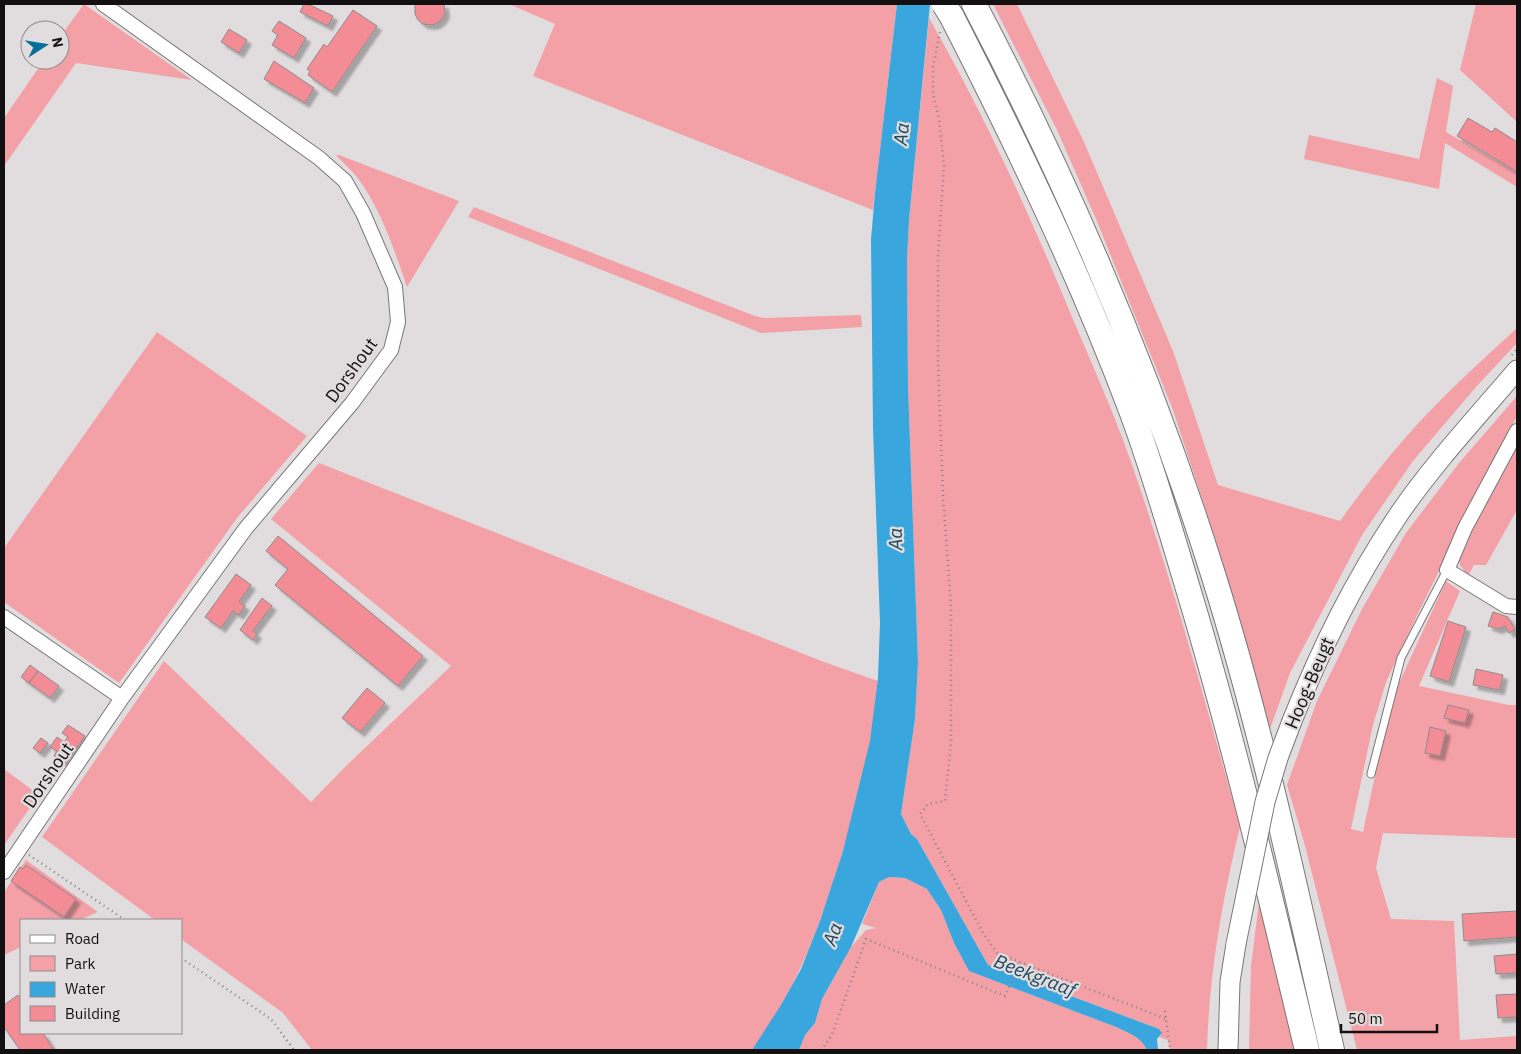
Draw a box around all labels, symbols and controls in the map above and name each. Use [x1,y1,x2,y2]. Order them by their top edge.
north arrow [20,20,70,70]
text: N [48,35,68,49]
water label: Aa [888,122,914,147]
street label: Dorshout [320,333,382,407]
water label: Aa [883,528,907,551]
street label: Hoog-Beugt [1279,634,1339,732]
street label: Dorshout [18,738,78,812]
legend [20,919,182,1034]
water label: Aa [817,919,847,950]
text: Road [65,929,100,948]
water label: Beekgraaf [991,948,1081,1002]
text: Park [65,954,95,973]
text: Water [65,979,106,998]
scale bar [1341,1002,1437,1034]
text: Building [65,1004,120,1023]
text: 50 m [1348,1009,1383,1028]

